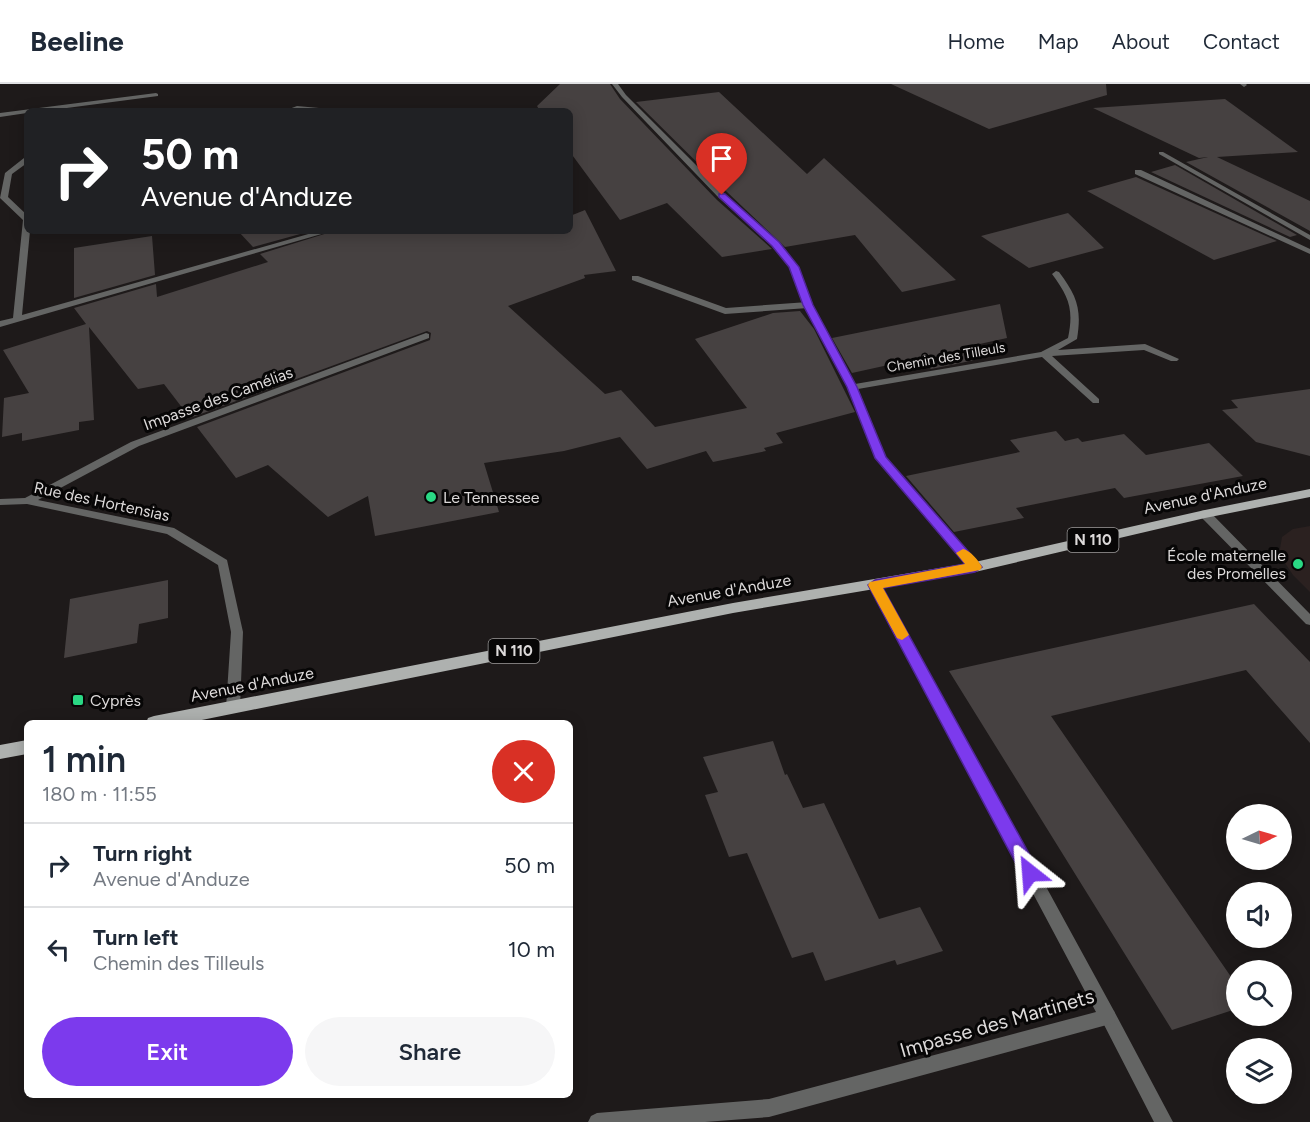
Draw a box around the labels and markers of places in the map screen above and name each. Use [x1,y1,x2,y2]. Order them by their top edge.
pin [696,133,747,195]
place label: Le Tennessee [443,488,540,507]
marker: Le Tennessee [424,490,438,504]
place label: École maternelle des Promelles [1167,546,1286,583]
marker: École maternelle des Promelles [1291,557,1305,571]
place label: Cyprès [90,691,141,710]
marker: Cyprès [71,693,85,707]

